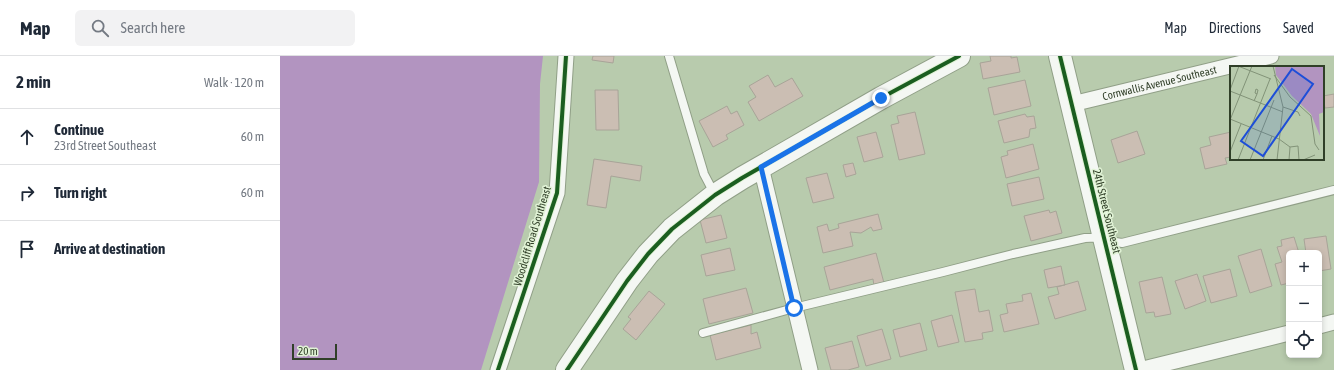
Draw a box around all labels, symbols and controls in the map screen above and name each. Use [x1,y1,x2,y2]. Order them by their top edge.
search box [75,10,355,46]
text: Map [20,17,51,39]
icon: search [89,17,111,39]
text: Search here [121,19,185,36]
text: Map [1164,20,1187,36]
text: Directions [1209,20,1261,36]
text: Saved [1283,20,1314,36]
street label: Cornwallis Avenue Southeast [1101,63,1218,102]
inset map [1230,66,1324,160]
text: 2 min [16,72,51,92]
text: Walk · 120 m [204,75,264,90]
route end [872,89,890,107]
text: Continue [54,121,104,138]
icon: ahead [16,126,38,148]
text: 60 m [241,129,264,144]
text: 23rd Street Southeast [54,138,156,153]
street label: 24th Street Southeast [1091,167,1123,255]
icon: right [16,182,38,204]
text: Turn right [54,184,107,201]
text: 60 m [241,185,264,200]
street label: Woodcliff Road Southeast [511,185,553,287]
icon: arrive [16,238,38,260]
text: Arrive at destination [54,240,165,257]
map controls [1286,250,1322,358]
button: + [1286,250,1322,286]
button: − [1286,286,1322,322]
route start [785,299,803,317]
button: locate [1286,322,1322,358]
scale bar [292,342,337,361]
text: 20 m [298,345,318,357]

